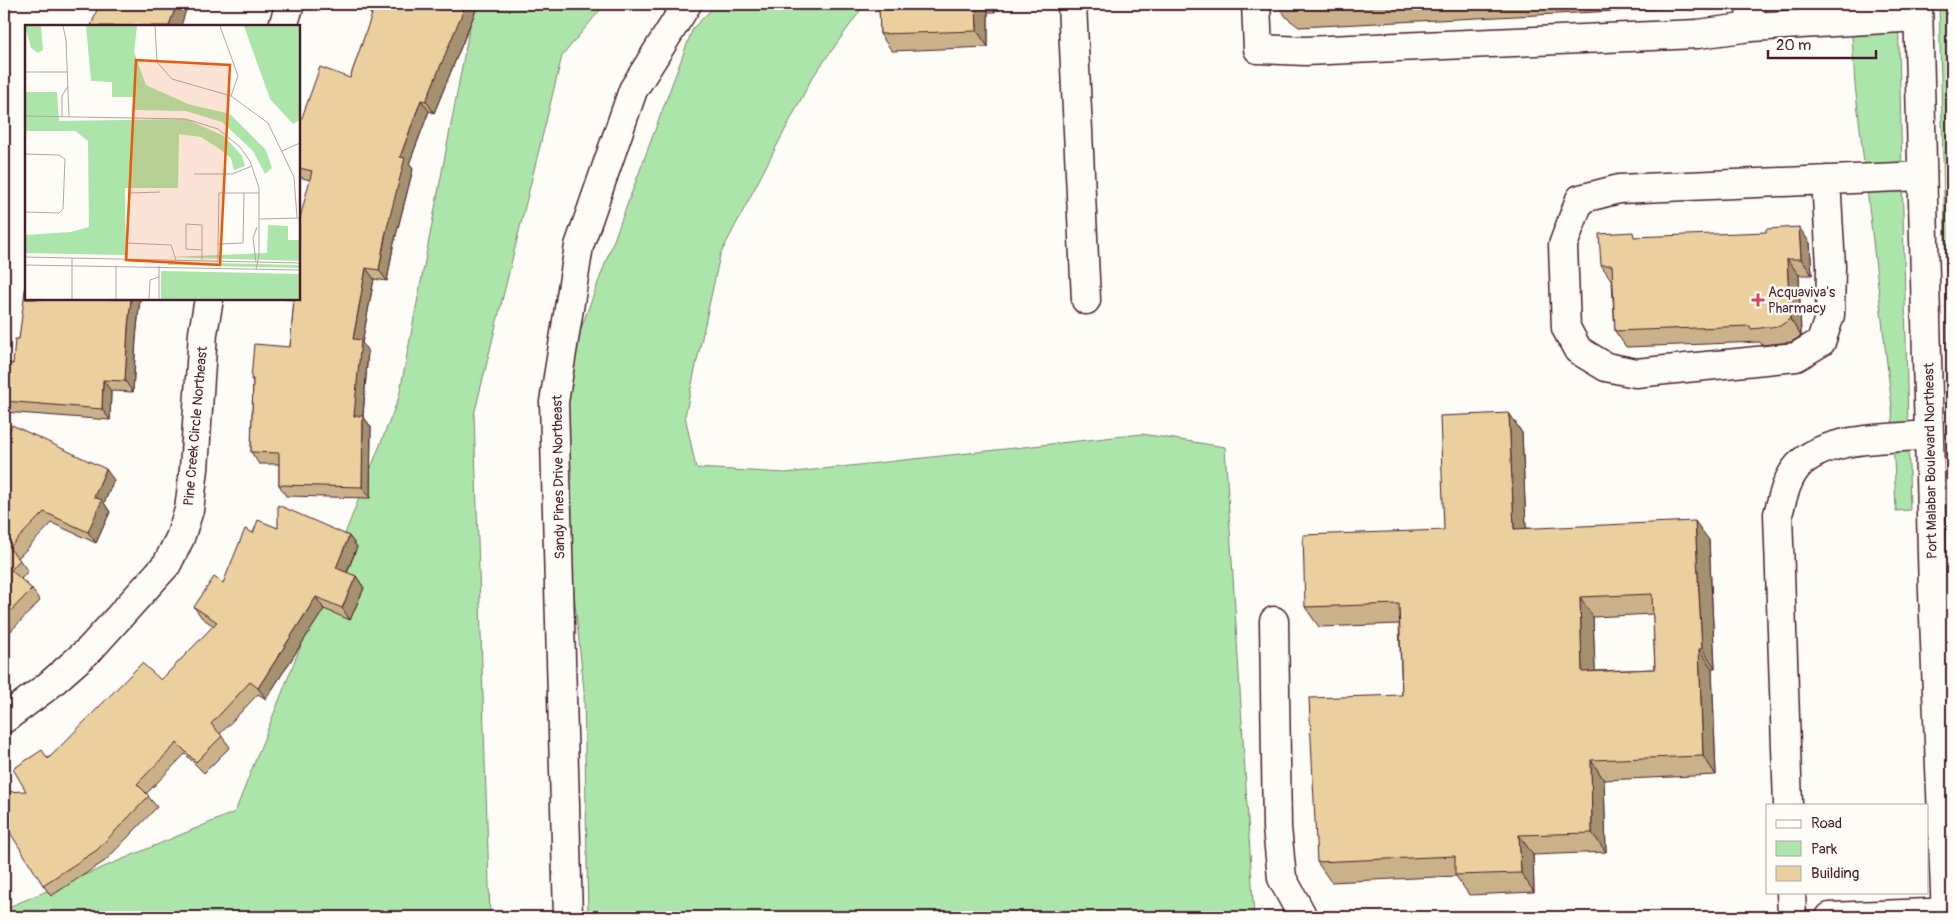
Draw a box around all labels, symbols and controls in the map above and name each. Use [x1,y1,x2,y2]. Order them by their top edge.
inset map [25,25,300,300]
scale bar [1768,28,1876,60]
text: 20 m [1776,36,1811,55]
place label: Acquaviva's Pharmacy [1768,284,1836,317]
marker: Acquaviva's Pharmacy [1752,294,1764,306]
street label: Pine Creek Circle Northeast [180,345,211,506]
street label: Port Malabar Boulevard Northeast [1920,362,1941,559]
street label: Sandy Pines Drive Northeast [549,394,568,559]
legend [1766,804,1928,894]
text: Road [1811,814,1842,833]
text: Park [1811,840,1838,859]
text: Building [1811,864,1859,883]

